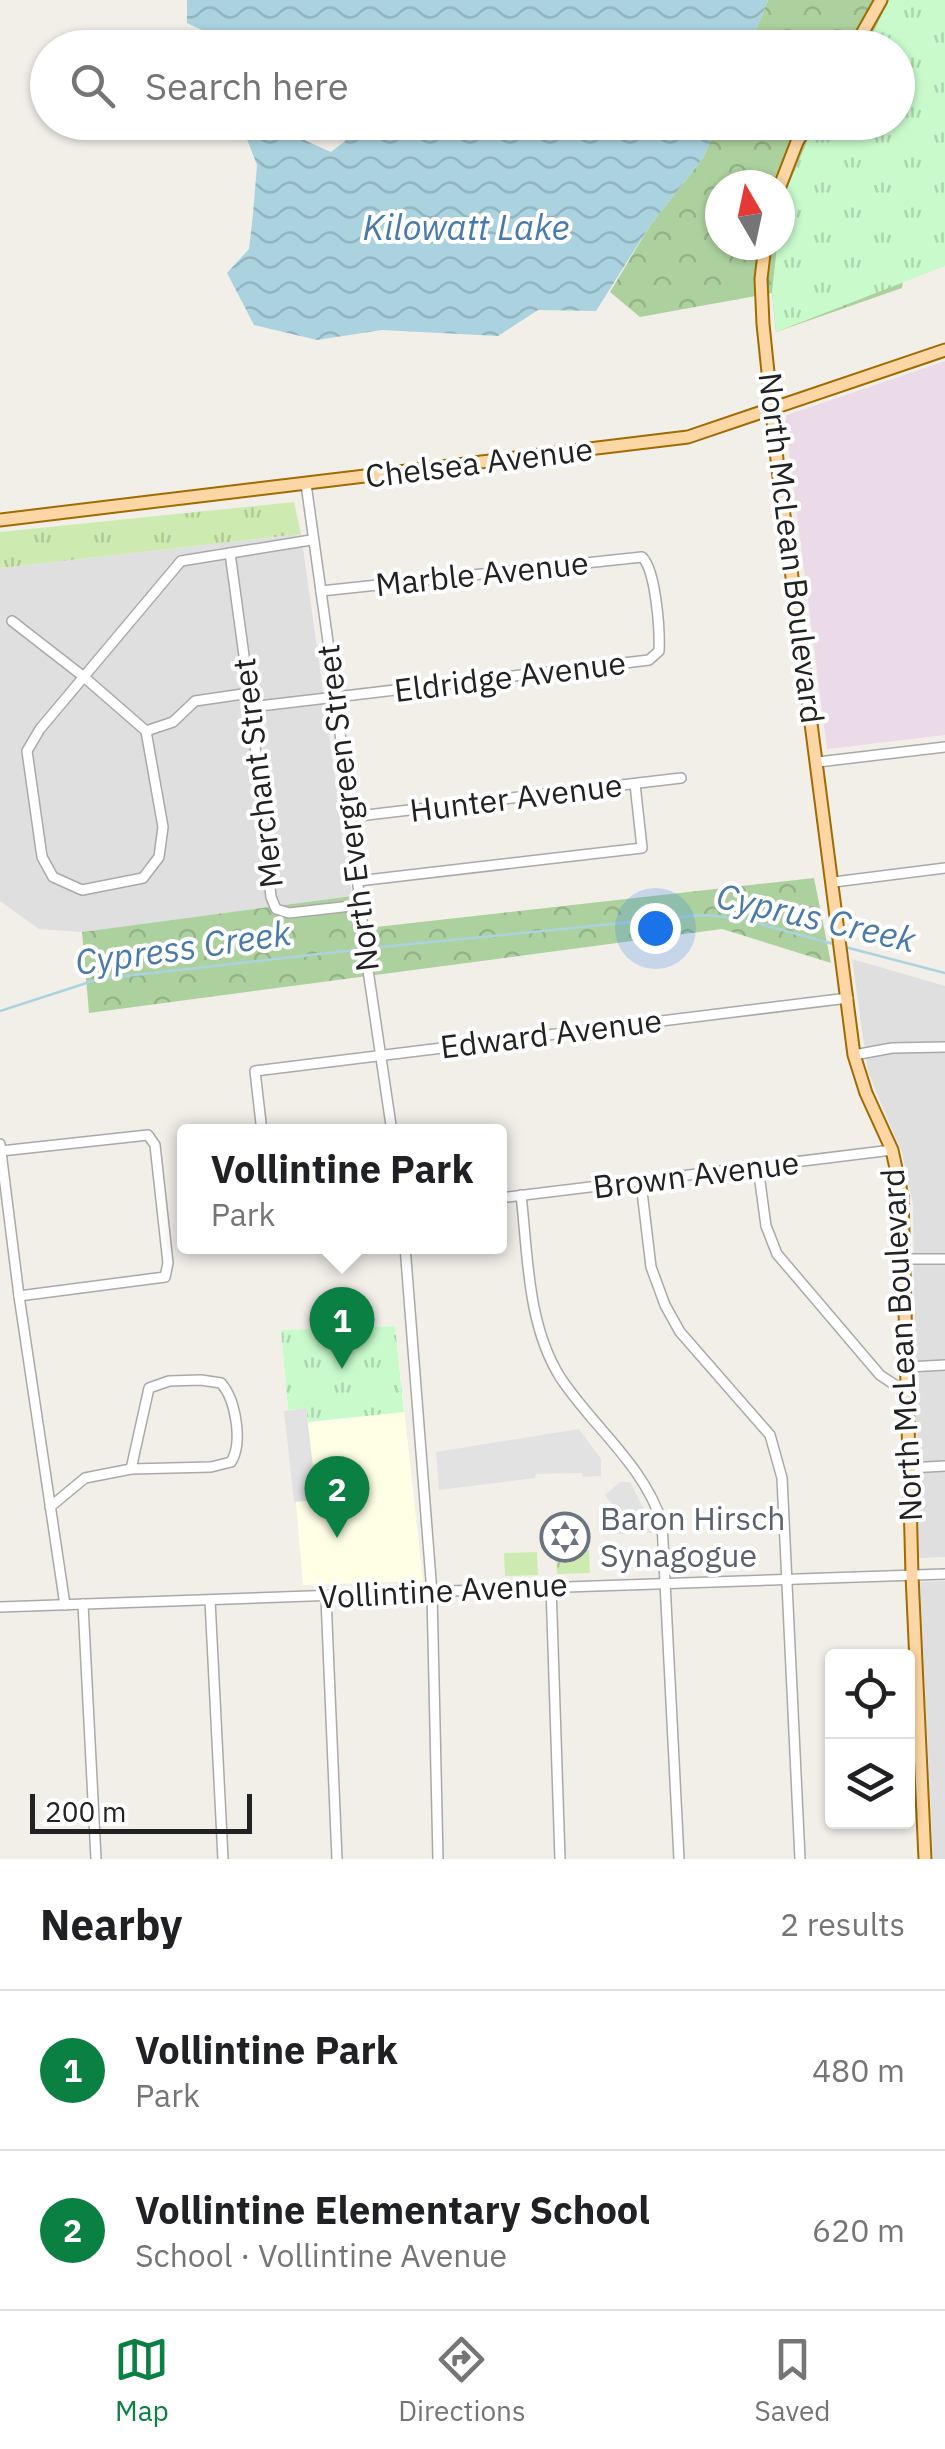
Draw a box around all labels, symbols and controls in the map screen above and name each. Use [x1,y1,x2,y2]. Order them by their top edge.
search box [30,30,915,140]
icon: search [65,58,120,113]
text: Search here [145,61,349,110]
north arrow [705,170,795,260]
water label: Kilowatt Lake [363,204,569,250]
street label: North McLean Boulevard [750,370,834,726]
street label: Chelsea Avenue [363,427,595,497]
street label: Marble Avenue [373,541,591,605]
street label: Eldridge Avenue [392,641,628,711]
street label: North Evergreen Street [306,642,388,974]
street label: Merchant Street [222,656,292,890]
street label: Hunter Avenue [407,763,625,831]
water label: Cyprus Creek [712,872,921,962]
your location [630,903,681,954]
water label: Cypress Creek [72,909,294,985]
street label: Edward Avenue [438,999,664,1067]
popup [177,1124,507,1254]
street label: Brown Avenue [590,1141,801,1207]
text: Vollintine Park [211,1144,473,1193]
street label: North McLean Boulevard [871,1168,931,1523]
text: Park [211,1193,275,1235]
pin: 1 [310,1286,374,1369]
pin: 2 [304,1456,370,1538]
place label: Baron Hirsch Synagogue [600,1497,785,1576]
synagogue icon: Baron Hirsch Synagogue [539,1511,591,1563]
street label: Vollintine Avenue [317,1563,569,1617]
map controls [825,1649,915,1829]
button: locate [825,1649,915,1739]
button: layers [825,1739,915,1829]
scale bar [30,1789,252,1834]
text: 200 m [45,1793,126,1830]
text: Nearby [40,1897,182,1952]
text: 2 results [780,1903,905,1945]
text: Vollintine Park [135,2025,398,2074]
text: 1 [63,2049,82,2091]
text: 480 m [812,2049,905,2091]
text: Park [135,2074,200,2116]
text: Vollintine Elementary School [135,2185,650,2234]
text: 2 [63,2209,82,2251]
text: 620 m [812,2209,905,2251]
text: School · Vollintine Avenue [135,2234,507,2276]
tab: Map [114,2332,169,2429]
tab: Directions [398,2332,526,2429]
tab: Saved [754,2332,831,2429]

